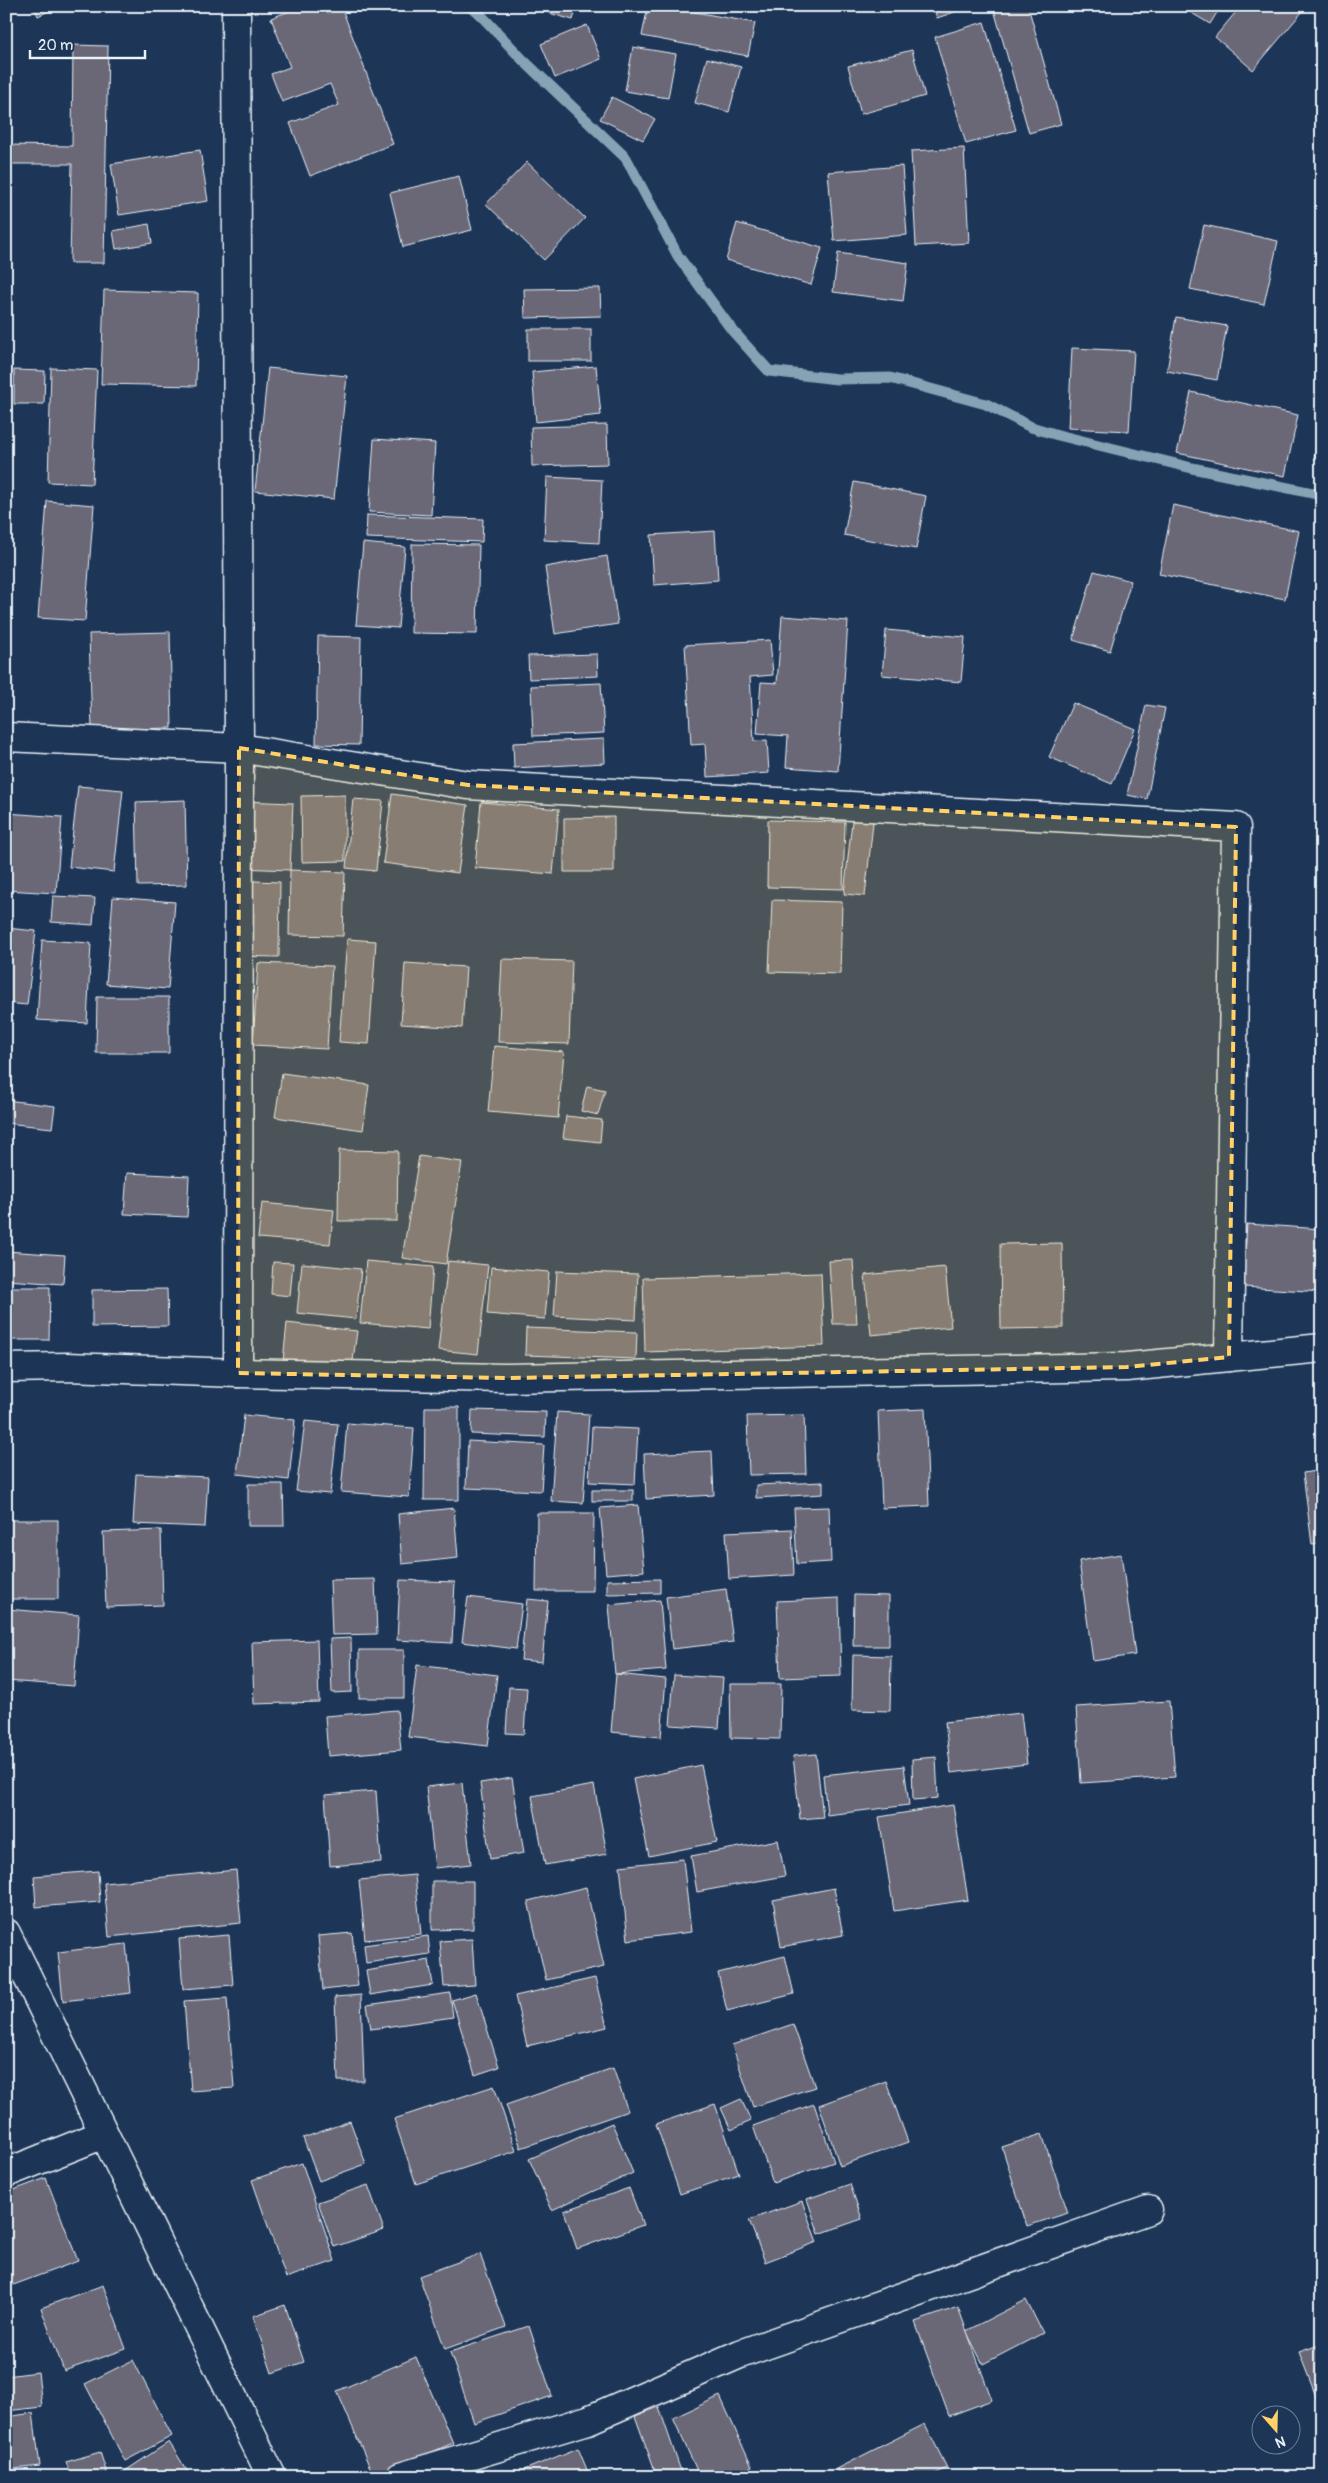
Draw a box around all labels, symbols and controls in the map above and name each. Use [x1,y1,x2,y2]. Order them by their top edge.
scale bar [30,28,145,60]
text: 20 m [38,36,73,55]
north arrow [1250,2406,1300,2456]
text: N [1273,2432,1288,2451]

